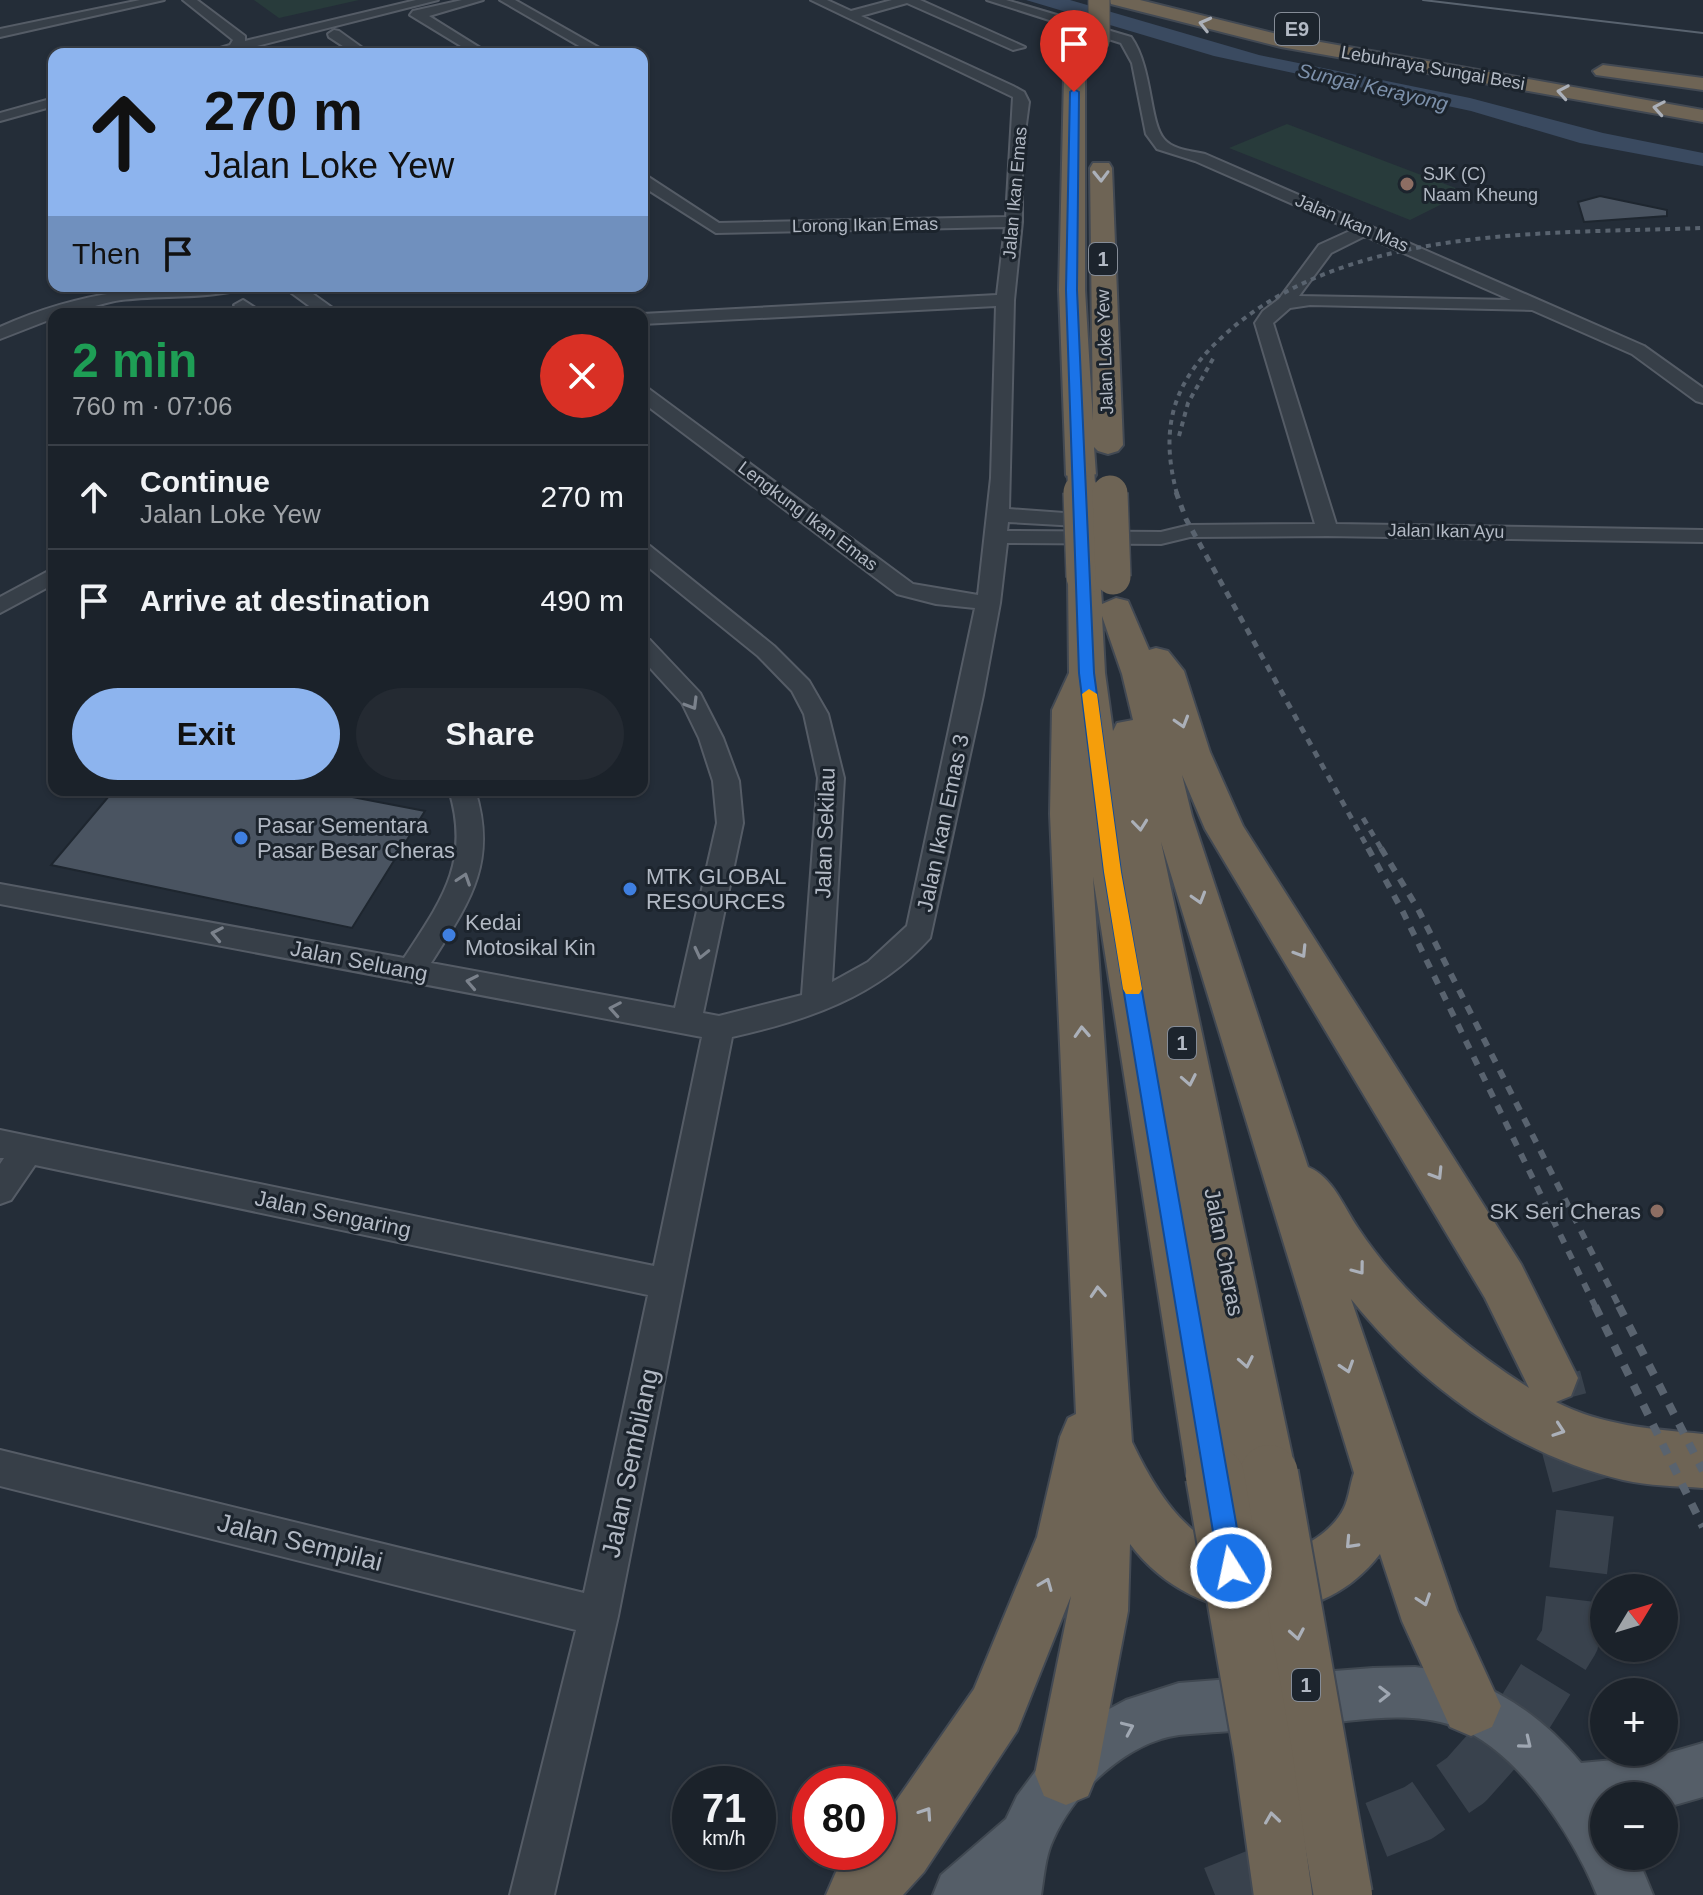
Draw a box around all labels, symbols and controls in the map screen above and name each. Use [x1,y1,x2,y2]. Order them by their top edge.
pin [1040,10,1108,92]
road number: E9 [1275,13,1319,45]
one-way arrow [1199,16,1213,33]
icon: arrive [1052,22,1096,66]
street label: Lebuhraya Sungai Besi [1340,42,1526,94]
water label: Sungai Kerayong [1296,59,1450,115]
text: 270 m [204,79,363,142]
icon: ahead [72,80,176,184]
one-way arrow [1557,84,1570,101]
one-way arrow [1652,101,1666,118]
street label: Jalan Ikan Emas [999,126,1031,260]
text: Jalan Loke Yew [204,145,454,186]
place label: SJK (C) Naam Kheung [1423,164,1538,205]
one-way arrow [1092,170,1110,183]
marker: SJK (C) Naam Kheung [1398,175,1416,193]
street label: Jalan Ikan Mas [1292,190,1412,256]
street label: Lorong Ikan Emas [792,214,938,236]
icon: arrive [156,232,200,276]
text: Then [72,237,140,270]
road number: 1 [1089,243,1117,275]
street label: Jalan Loke Yew [1093,288,1117,415]
text: 2 min [72,334,197,387]
button: close [540,334,624,418]
text: 760 m · 07:06 [72,391,232,421]
street label: Lengkung Ikan Emas [734,457,882,575]
text: Continue [140,465,270,498]
icon: ahead [72,475,116,519]
text: 270 m [541,480,624,513]
text: Jalan Loke Yew [140,499,321,529]
street label: Jalan Ikan Ayu [1387,520,1505,542]
icon: arrive [72,579,116,623]
text: Arrive at destination [140,584,430,617]
text: 490 m [541,584,624,617]
button: Exit [72,688,340,780]
button: Share [356,688,624,780]
one-way arrow [683,695,698,710]
one-way arrow [1173,715,1189,729]
street label: Jalan Ikan Emas 3 [912,732,974,914]
street label: Jalan Sekilau [810,767,840,899]
place label: Pasar Sementara Pasar Besar Cheras [257,813,455,863]
one-way arrow [1132,819,1149,832]
marker: Pasar Sementara Pasar Besar Cheras [232,829,250,847]
place label: MTK GLOBAL RESOURCES [646,864,787,914]
one-way arrow [454,873,470,887]
marker: MTK GLOBAL RESOURCES [621,880,639,898]
one-way arrow [1190,891,1206,904]
place label: Kedai Motosikal Kin [465,910,596,960]
marker: Kedai Motosikal Kin [440,926,458,944]
one-way arrow [210,927,224,944]
street label: Jalan Seluang [288,935,430,987]
one-way arrow [1291,943,1307,958]
one-way arrow [693,945,710,959]
one-way arrow [466,975,479,992]
one-way arrow [608,1001,622,1018]
one-way arrow [1074,1025,1091,1038]
road number: 1 [1168,1027,1196,1059]
one-way arrow [1180,1073,1197,1086]
one-way arrow [1427,1165,1443,1180]
street label: Jalan Sengaring [253,1185,413,1243]
street label: Jalan Cheras [1199,1186,1249,1318]
place label: SK Seri Cheras [1489,1199,1641,1224]
marker: SK Seri Cheras [1648,1202,1666,1220]
one-way arrow [1350,1260,1364,1275]
one-way arrow [1089,1285,1106,1298]
one-way arrow [1237,1355,1254,1369]
one-way arrow [1338,1359,1354,1373]
street label: Jalan Sembilang [595,1366,665,1560]
one-way arrow [1551,1421,1565,1437]
street label: Jalan Sempilai [214,1507,386,1577]
position arrow [1189,1526,1273,1610]
one-way arrow [1346,1534,1360,1549]
north arrow [1590,1574,1678,1662]
map controls [1590,1574,1678,1870]
one-way arrow [1036,1578,1053,1592]
one-way arrow [1414,1592,1430,1606]
one-way arrow [1287,1627,1304,1640]
road number: 1 [1292,1669,1320,1701]
button: + [1590,1678,1678,1766]
one-way arrow [1378,1685,1391,1703]
one-way arrow [1120,1721,1134,1737]
one-way arrow [1517,1733,1531,1748]
speed limit sign: 80 [792,1766,896,1870]
button: − [1590,1782,1678,1870]
text: 71 [702,1786,746,1830]
one-way arrow [916,1807,931,1821]
one-way arrow [1264,1811,1281,1824]
text: km/h [702,1827,746,1849]

